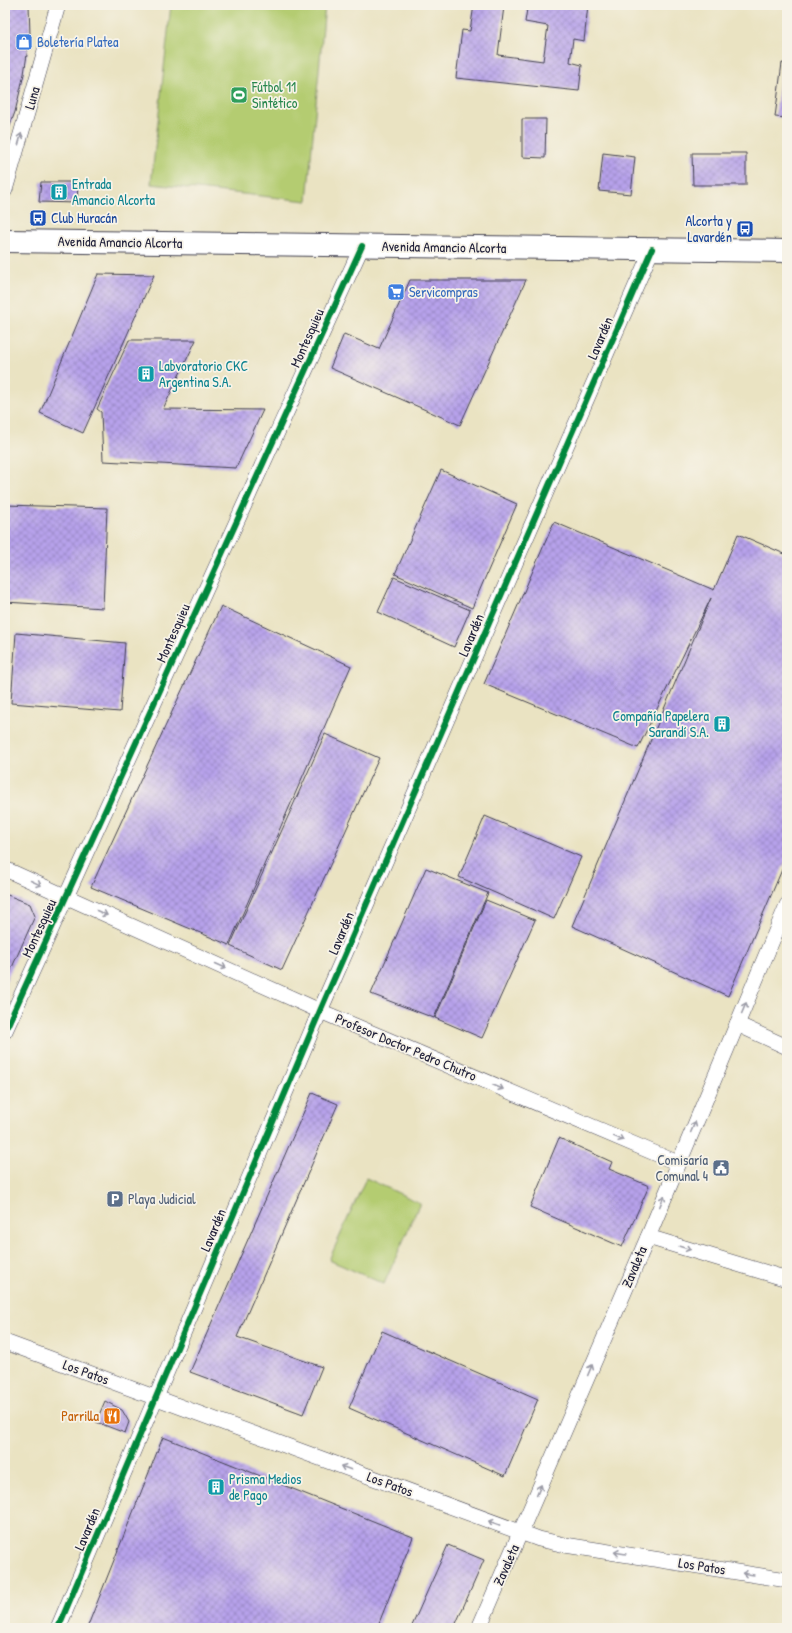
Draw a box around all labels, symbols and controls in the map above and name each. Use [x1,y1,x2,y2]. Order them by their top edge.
shop icon: Boletería Platea [14,32,34,52]
place label: Boletería Platea [37,32,119,51]
place label: Fútbol 11 Sintético [251,77,298,112]
street label: Luna [19,84,44,111]
sports icon: Fútbol 11 Sintético [229,85,249,105]
one-way arrow [17,133,24,146]
place label: Entrada Amancio Alcorta [72,174,155,209]
building icon: Entrada Amancio Alcorta [49,182,69,202]
bus stop icon: Club Huracán [28,208,48,228]
place label: Club Huracán [51,208,117,227]
place label: Alcorta y Lavardén [686,211,732,246]
bus stop icon: Alcorta y Lavardén [735,219,755,239]
street label: Avenida Amancio Alcorta [58,231,183,252]
street label: Avenida Amancio Alcorta [382,236,507,257]
supermarket icon: Servicompras [386,282,406,302]
place label: Servicompras [409,282,478,302]
street label: Montesquieu [285,305,329,371]
street label: Lavardén [582,314,617,362]
place label: Labvoratorio CKC Argentina S.A. [159,356,248,392]
building icon: Labvoratorio CKC Argentina S.A. [136,364,156,384]
street label: Montesquieu [151,600,195,666]
street label: Lavardén [453,611,488,659]
place label: Compañía Papelera Sarandí S.A. [613,706,710,741]
building icon: Compañía Papelera Sarandí S.A. [712,714,732,734]
one-way arrow [30,880,42,887]
street label: Montesquieu [17,895,61,961]
street label: Lavardén [323,909,358,957]
one-way arrow [96,910,108,917]
one-way arrow [215,963,227,970]
one-way arrow [740,1002,748,1014]
street label: Profesor Doctor Pedro Chutro [333,1008,480,1085]
one-way arrow [492,1083,504,1091]
one-way arrow [690,1122,697,1134]
one-way arrow [611,1134,623,1142]
place label: Comisaría Comunal 4 [656,1150,708,1185]
public building icon: Comisaría Comunal 4 [711,1158,731,1178]
parking icon: Playa Judicial [105,1189,125,1209]
place label: Playa Judicial [128,1189,196,1209]
one-way arrow [659,1195,667,1207]
street label: Lavardén [195,1206,230,1254]
street label: Zavaleta [616,1243,651,1290]
one-way arrow [678,1245,691,1252]
street label: Los Patos [61,1354,112,1389]
one-way arrow [587,1365,595,1377]
place label: Parrilla [61,1406,100,1425]
restaurant icon: Parrilla [102,1406,122,1426]
one-way arrow [340,1464,353,1471]
street label: Los Patos [365,1466,416,1501]
place label: Prisma Medios de Pago [229,1469,301,1505]
building icon: Prisma Medios de Pago [206,1477,226,1497]
one-way arrow [536,1484,543,1496]
street label: Lavardén [69,1505,104,1553]
one-way arrow [488,1519,500,1527]
street label: Zavaleta [488,1541,523,1588]
one-way arrow [614,1549,627,1557]
street label: Los Patos [677,1552,727,1579]
one-way arrow [742,1570,755,1578]

